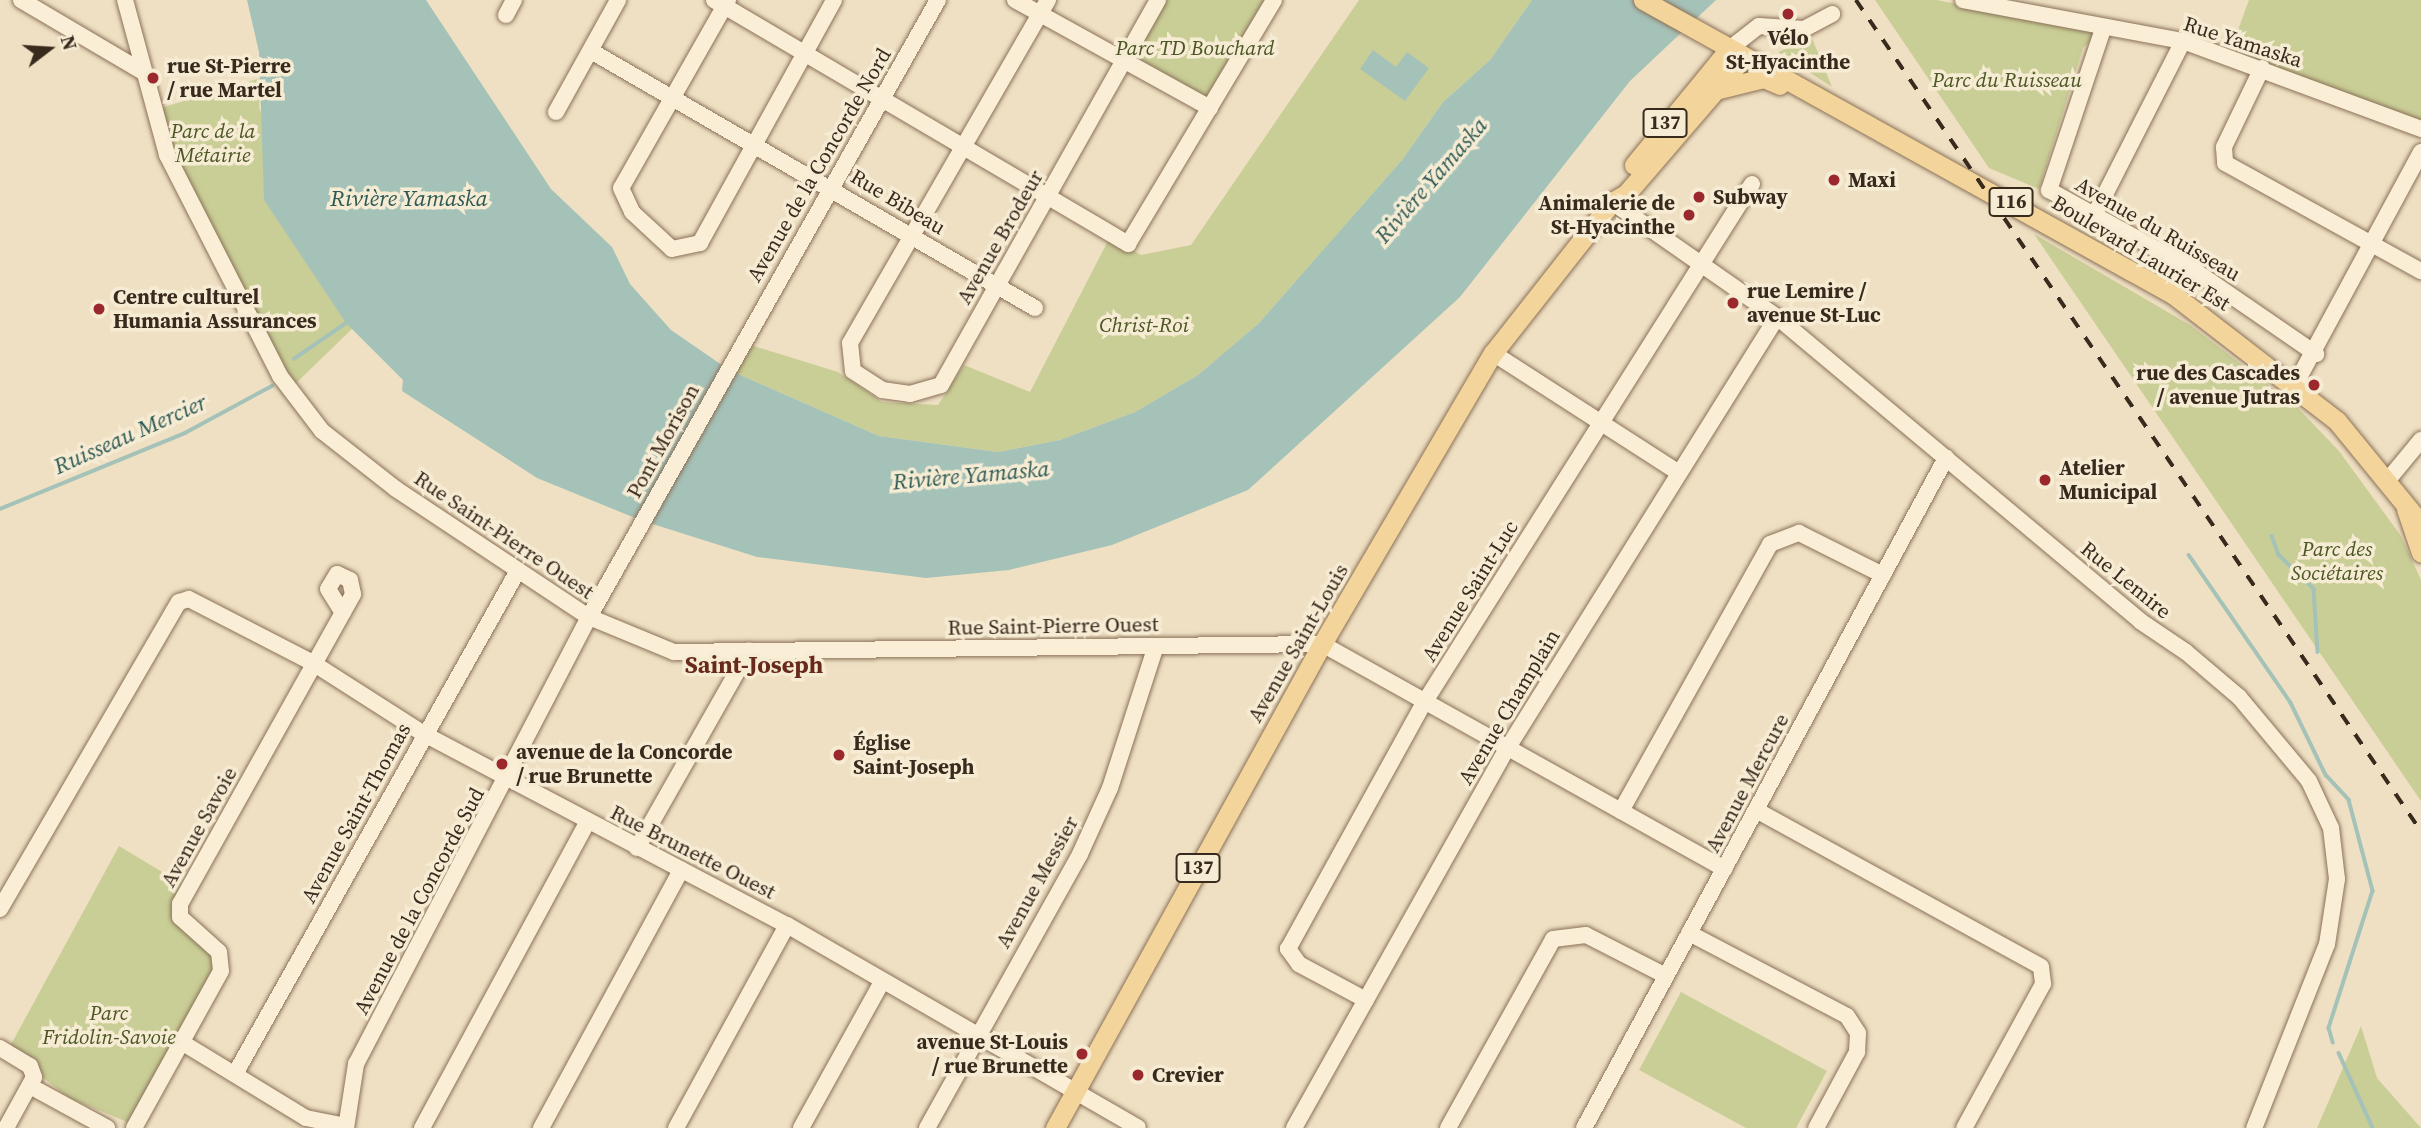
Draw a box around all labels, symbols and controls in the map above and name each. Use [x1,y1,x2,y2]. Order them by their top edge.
marker: Vélo St-Hyacinthe [1780,6,1796,22]
street label: Rue Yamaska [2180,11,2306,73]
north arrow [14,14,84,84]
place label: Vélo St-Hyacinthe [1726,25,1850,75]
text: N [55,32,84,53]
park label: Parc TD Bouchard [1115,35,1275,61]
street label: Avenue de la Concorde Nord [742,44,896,286]
place label: rue St-Pierre / rue Martel [167,53,291,103]
park label: Parc du Ruisseau [1932,67,2082,93]
marker: rue St-Pierre / rue Martel [145,70,161,86]
road number: 137 [1642,108,1688,139]
water label: Rivière Yamaska [1369,112,1493,248]
park label: Parc de la Métairie [171,118,255,168]
street label: Rue Bibeau [846,164,950,240]
street label: Avenue Brodeur [951,165,1049,309]
place label: Maxi [1848,167,1896,193]
marker: Maxi [1826,172,1842,188]
street label: Avenue du Ruisseau [2071,172,2245,286]
water label: Rivière Yamaska [330,184,488,212]
place label: Subway [1713,184,1788,210]
road number: 116 [1988,186,2034,218]
marker: Subway [1691,189,1707,205]
place label: Animalerie de St-Hyacinthe [1538,190,1675,240]
street label: Boulevard Laurier Est [2047,190,2235,316]
marker: Animalerie de St-Hyacinthe [1681,207,1697,223]
place label: rue Lemire / avenue St-Luc [1747,278,1881,328]
place label: Centre culturel Humania Assurances [113,284,317,334]
marker: rue Lemire / avenue St-Luc [1725,295,1741,311]
marker: Centre culturel Humania Assurances [91,301,107,317]
park label: Christ-Roi [1099,312,1189,338]
place label: rue des Cascades / avenue Jutras [2136,360,2300,410]
marker: rue des Cascades / avenue Jutras [2306,377,2322,393]
street label: Pont Morison [621,380,705,502]
water label: Ruisseau Mercier [49,388,211,480]
water label: Rivière Yamaska [891,454,1051,496]
place label: Atelier Municipal [2059,455,2157,505]
street label: Rue Saint-Pierre Ouest [409,466,599,604]
marker: Atelier Municipal [2037,472,2053,488]
street label: Avenue Saint-Luc [1416,516,1524,666]
street label: Rue Lemire [2076,536,2176,624]
park label: Parc des Sociétaires [2291,536,2383,586]
street label: Avenue Saint-Louis [1242,559,1354,727]
street label: Rue Saint-Pierre Ouest [947,612,1159,640]
street label: Avenue Champlain [1453,625,1565,789]
district label: Saint-Joseph [685,651,823,679]
street label: Avenue Mercure [1700,709,1794,857]
street label: Avenue Saint-Thomas [296,718,416,908]
place label: Église Saint-Joseph [853,730,974,780]
place label: avenue de la Concorde / rue Brunette [516,739,732,789]
marker: Église Saint-Joseph [831,747,847,763]
marker: avenue de la Concorde / rue Brunette [494,756,510,772]
street label: Avenue Savoie [156,762,242,892]
street label: Avenue de la Concorde Sud [349,783,489,1019]
street label: Rue Brunette Ouest [606,800,780,904]
street label: Avenue Messier [990,812,1084,952]
road number: 137 [1175,852,1221,884]
park label: Parc Fridolin-Savoie [42,1000,176,1050]
place label: avenue St-Louis / rue Brunette [917,1029,1068,1079]
marker: avenue St-Louis / rue Brunette [1074,1046,1090,1062]
place label: Crevier [1152,1062,1224,1088]
marker: Crevier [1130,1067,1146,1083]

